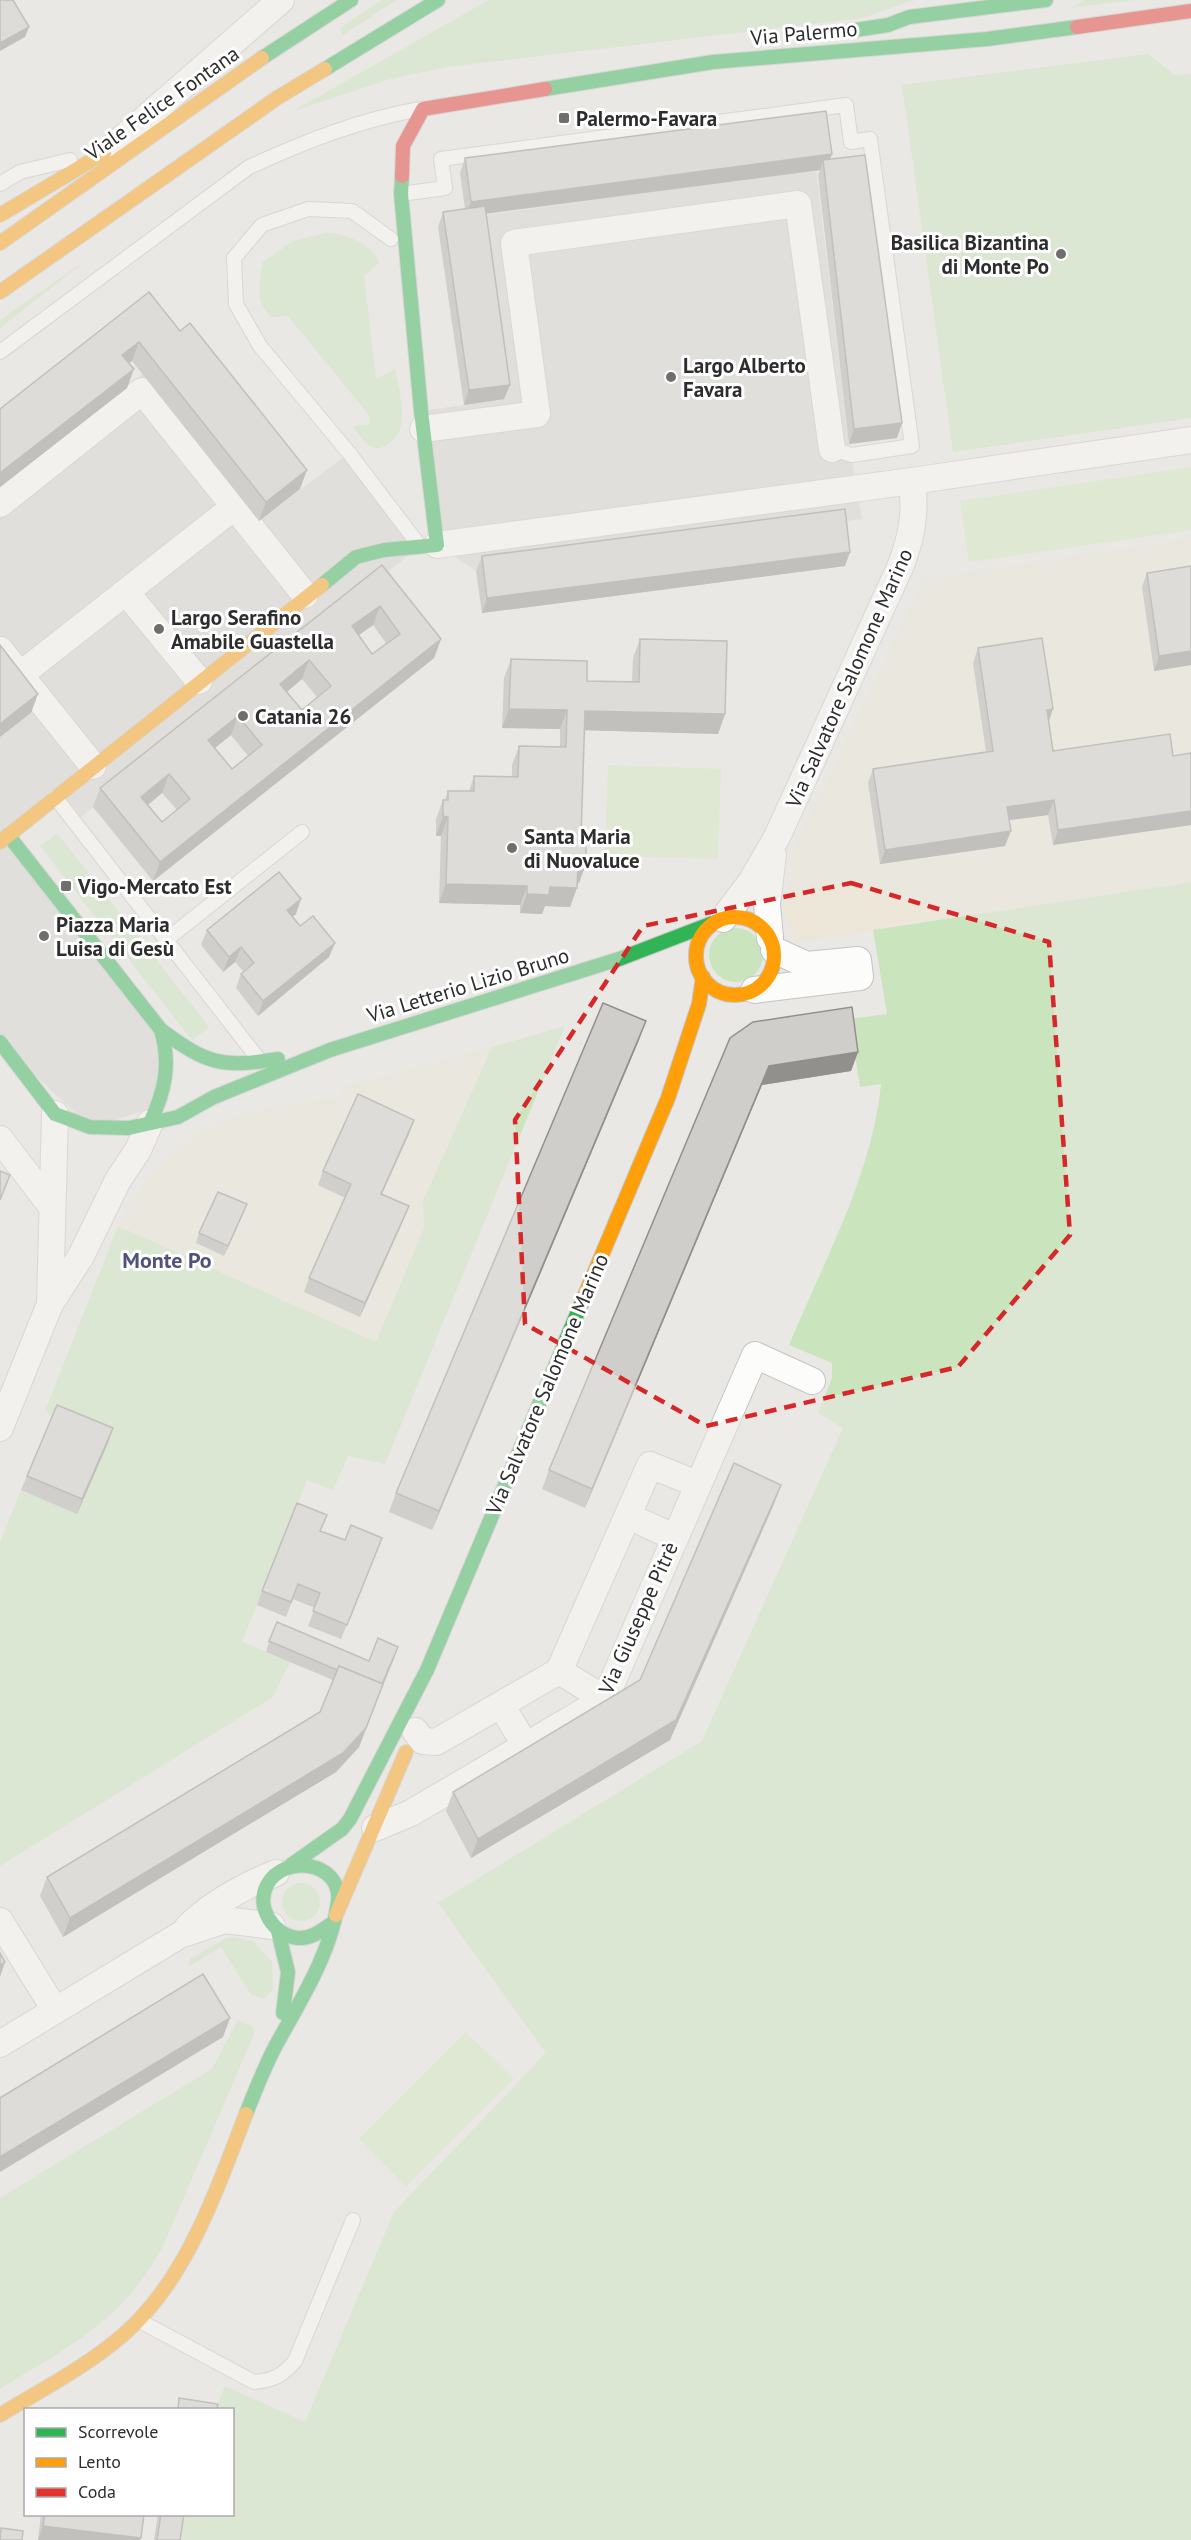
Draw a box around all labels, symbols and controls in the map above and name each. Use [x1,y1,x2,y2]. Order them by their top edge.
street label: Via Palermo [748,15,859,51]
street label: Viale Felice Fontana [79,40,244,167]
place label: Palermo-Favara [576,105,717,132]
marker: Palermo-Favara [557,111,571,125]
place label: Basilica Bizantina di Monte Po [891,229,1049,280]
marker: Basilica Bizantina di Monte Po [1054,247,1068,261]
place label: Largo Alberto Favara [683,352,806,403]
marker: Largo Alberto Favara [664,370,678,384]
street label: Via Salvatore Salomone Marino [779,544,918,813]
place label: Largo Serafino Amabile Guastella [171,604,334,655]
marker: Largo Serafino Amabile Guastella [152,622,166,636]
place label: Catania 26 [255,703,351,730]
marker: Catania 26 [236,709,250,723]
place label: Santa Maria di Nuovaluce [524,823,640,874]
marker: Santa Maria di Nuovaluce [505,841,519,855]
place label: Vigo-Mercato Est [77,873,232,900]
marker: Vigo-Mercato Est [59,879,73,893]
place label: Piazza Maria Luisa di Gesù [56,911,174,962]
marker: Piazza Maria Luisa di Gesù [37,929,51,943]
street label: Via Letterio Lizio Bruno [363,941,572,1029]
district label: Monte Po [122,1246,212,1274]
street label: Via Salvatore Salomone Marino [479,1249,614,1519]
street label: Via Giuseppe Pitrè [592,1538,684,1699]
legend [24,2408,234,2516]
text: Scorrevole [78,2420,158,2443]
text: Lento [78,2450,121,2473]
text: Coda [78,2480,116,2503]

